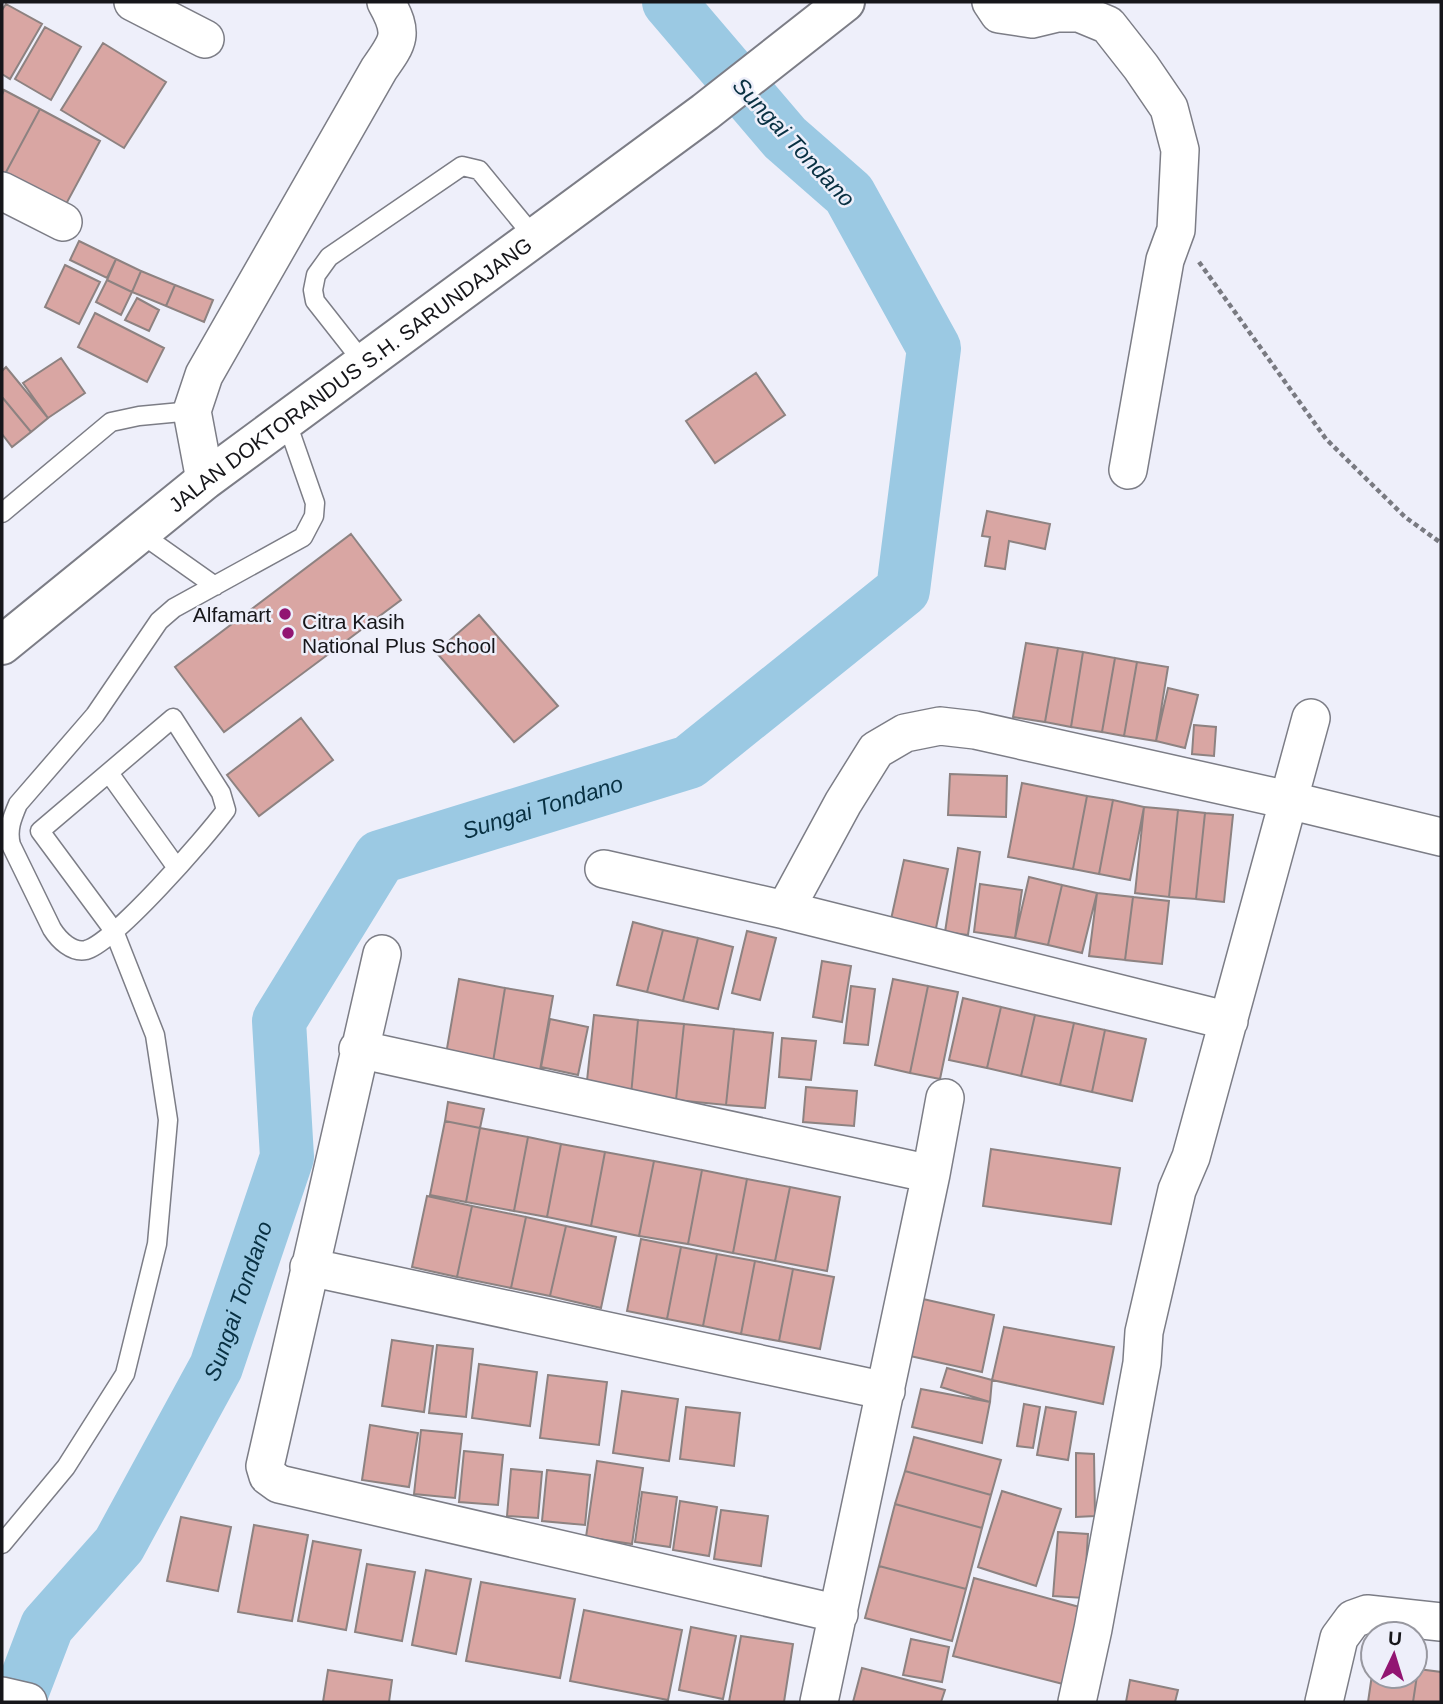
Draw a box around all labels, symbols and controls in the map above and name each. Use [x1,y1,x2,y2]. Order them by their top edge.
water label: Sungai Tondano [728,72,860,212]
street label: JALAN DOKTORANDUS S.H. SARUNDAJANG [164,232,536,516]
place label: Alfamart [193,603,271,626]
marker: Alfamart [277,606,293,622]
place label: Citra Kasih National Plus School [302,610,496,657]
marker: Citra Kasih National Plus School [280,625,296,641]
water label: Sungai Tondano [459,770,626,844]
water label: Sungai Tondano [198,1218,277,1385]
north arrow [1359,1620,1429,1690]
text: U [1388,1628,1403,1649]

